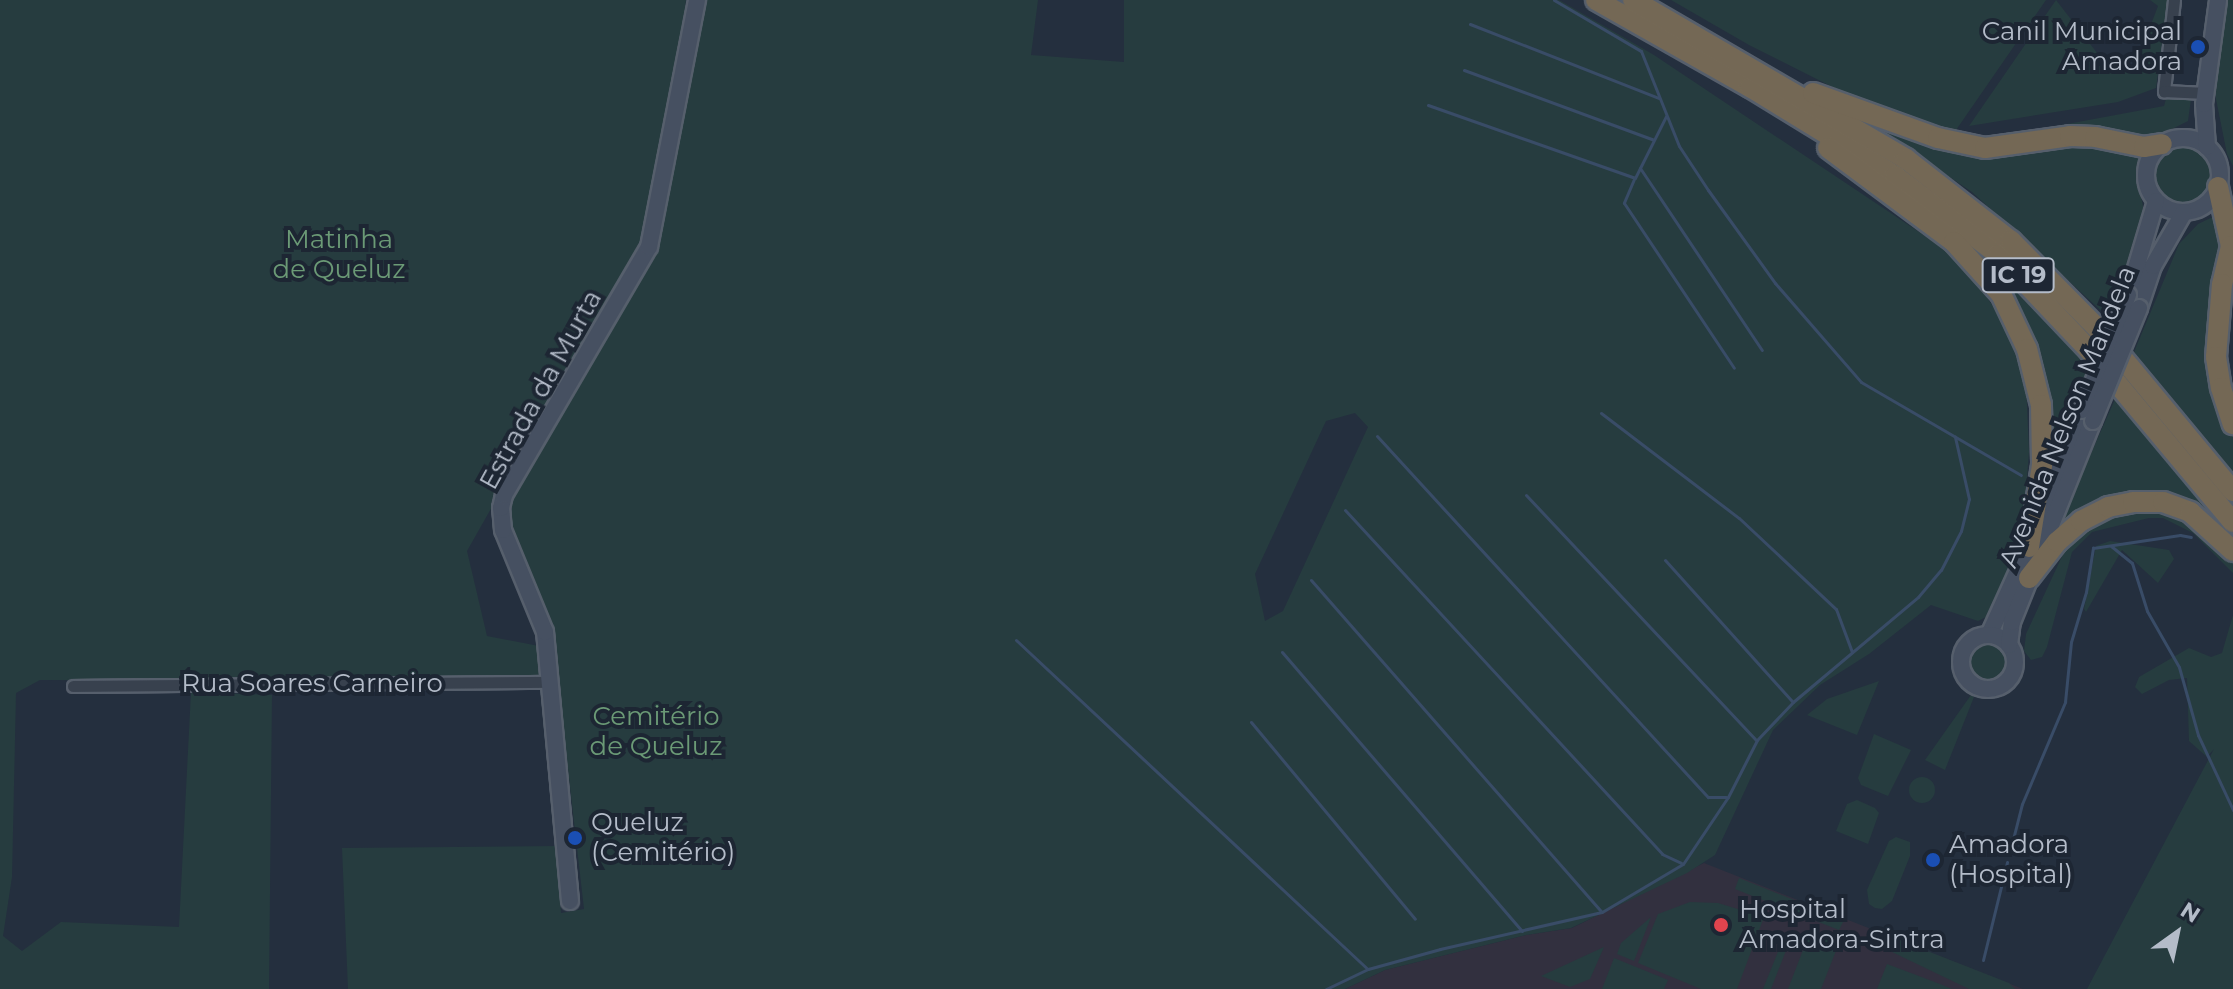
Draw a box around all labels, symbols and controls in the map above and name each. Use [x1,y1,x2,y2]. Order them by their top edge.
place label: Canil Municipal Amadora [1982,16,2182,78]
marker: Canil Municipal Amadora [2189,38,2207,56]
park label: Matinha de Queluz [273,224,405,286]
road number: IC 19 [1980,255,2056,295]
street label: Avenida Nelson Mandela [1993,262,2143,572]
street label: Estrada da Murta [473,285,609,495]
street label: Rua Soares Carneiro [181,668,443,700]
park label: Cemitério de Queluz [590,701,722,762]
place label: Queluz (Cemitério) [591,807,735,868]
marker: Queluz (Cemitério) [566,829,584,847]
place label: Amadora (Hospital) [1949,829,2073,890]
marker: Amadora (Hospital) [1924,851,1942,869]
north arrow [2137,893,2217,973]
place label: Hospital Amadora-Sintra [1739,894,1945,956]
text: N [2176,896,2205,929]
marker: Hospital Amadora-Sintra [1710,914,1732,936]

